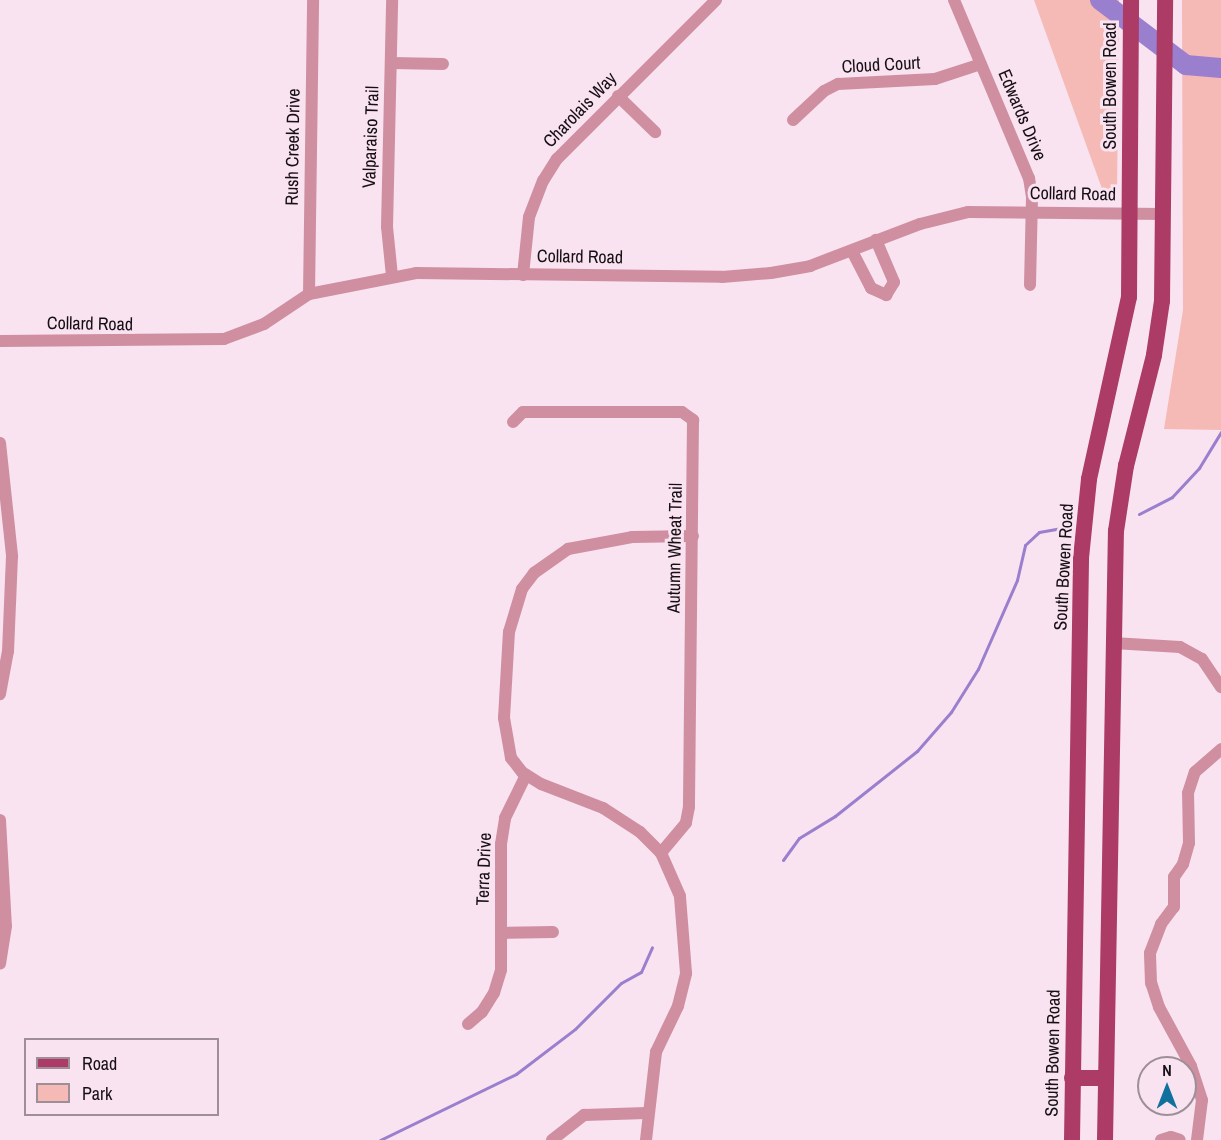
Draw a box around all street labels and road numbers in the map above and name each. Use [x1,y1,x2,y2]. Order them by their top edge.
street label: South Bowen Road [1099,22,1121,150]
street label: Cloud Court [841,52,921,78]
street label: Edwards Drive [993,66,1051,164]
street label: Charolais Way [539,68,621,152]
street label: Valparaiso Trail [358,85,384,189]
street label: Rush Creek Drive [281,88,305,206]
street label: Collard Road [1030,182,1116,206]
street label: Collard Road [537,245,623,269]
street label: Collard Road [47,312,133,336]
street label: Autumn Wheat Trail [663,482,687,614]
street label: South Bowen Road [1050,503,1078,631]
street label: Terra Drive [472,832,496,906]
street label: South Bowen Road [1041,989,1065,1117]

